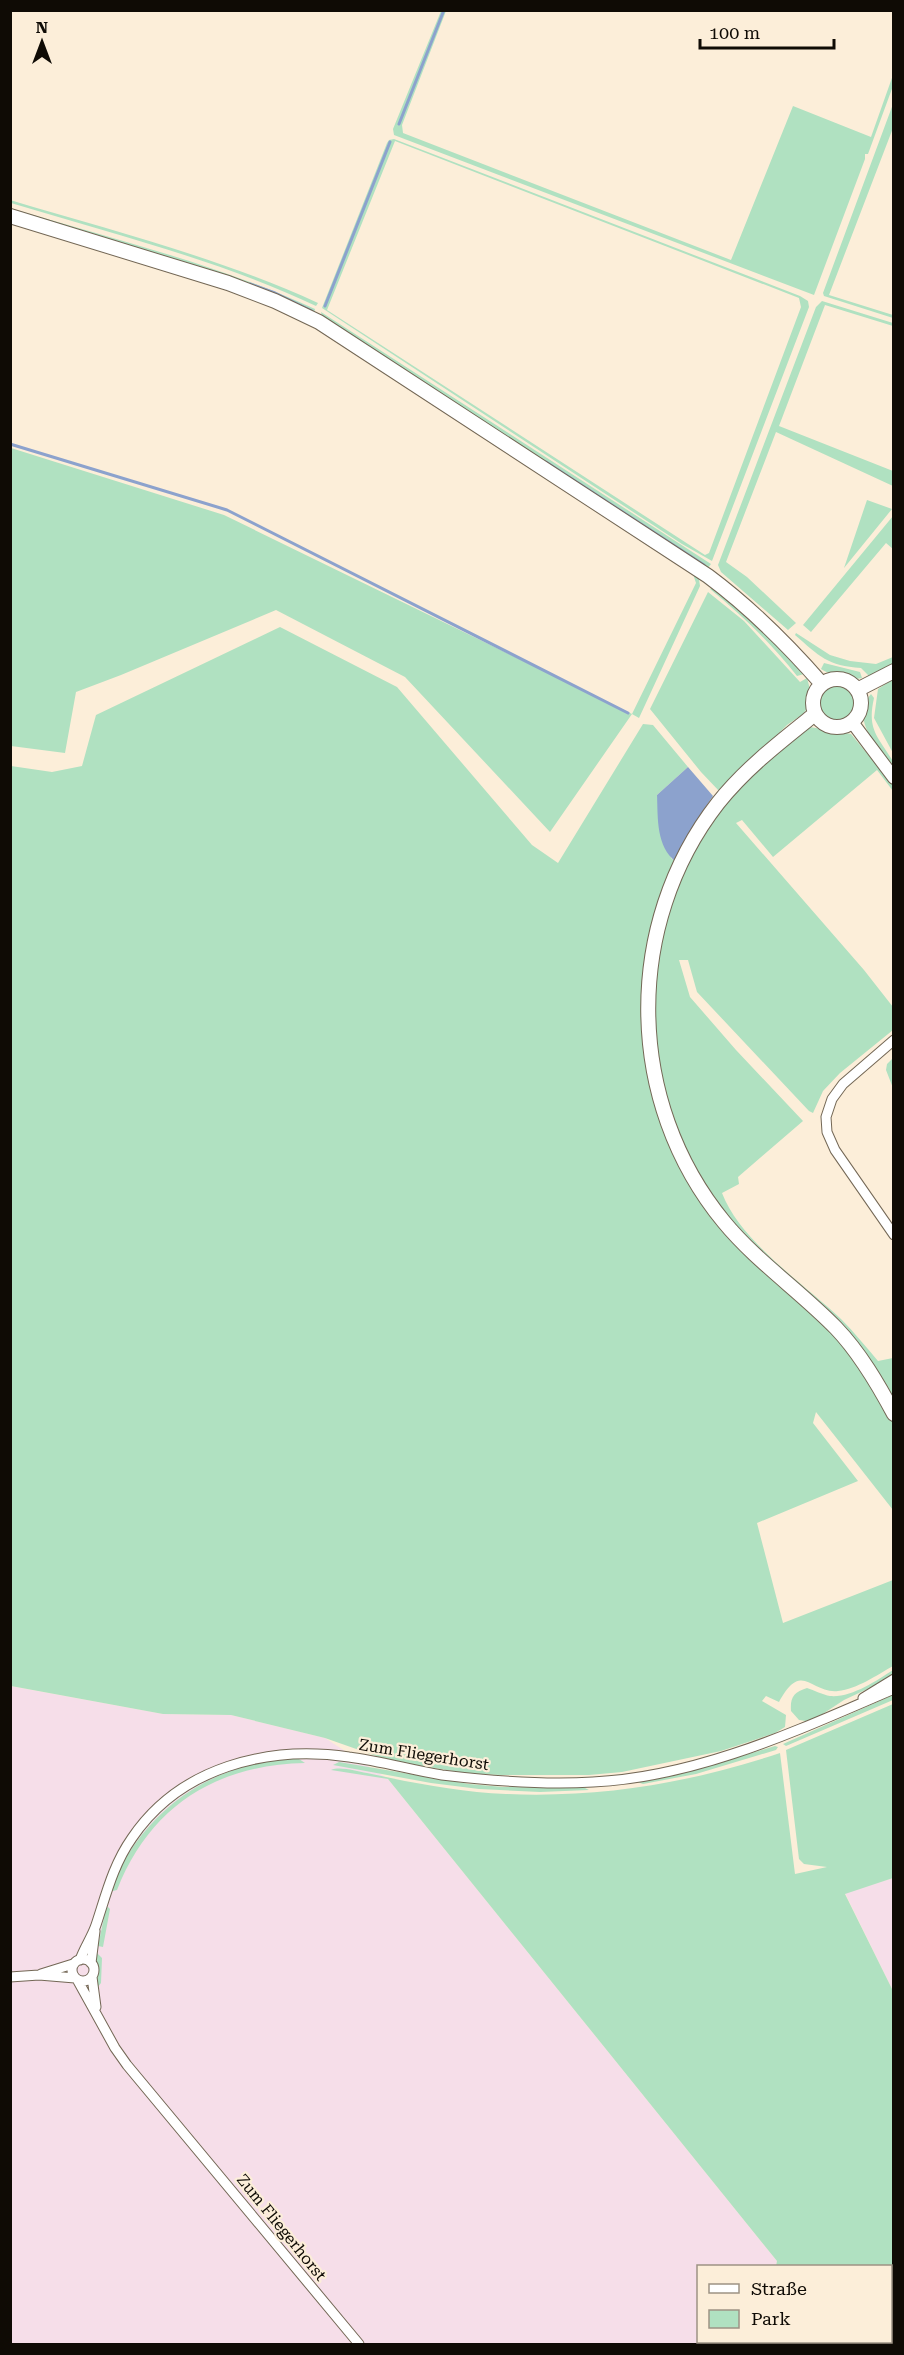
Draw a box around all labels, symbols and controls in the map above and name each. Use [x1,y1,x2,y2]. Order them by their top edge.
north arrow [12,12,72,72]
scale bar [700,12,834,50]
text: N [36,18,48,37]
text: 100 m [709,22,760,43]
street label: Zum Fliegerhorst [358,1735,490,1774]
street label: Zum Fliegerhorst [233,2170,330,2284]
legend [697,2265,892,2343]
text: Straße [751,2278,807,2299]
text: Park [751,2308,791,2329]

